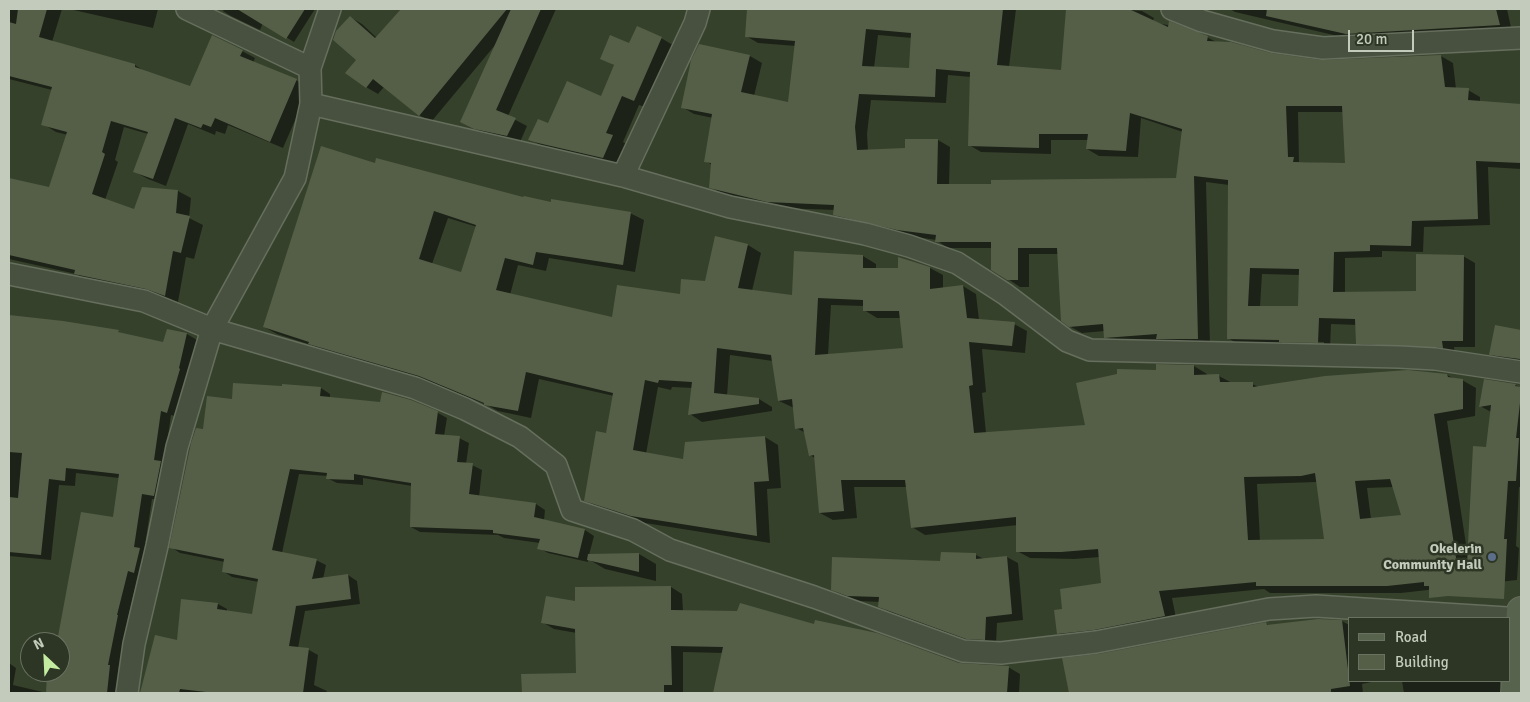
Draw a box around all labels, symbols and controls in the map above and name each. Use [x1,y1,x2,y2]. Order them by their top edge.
scale bar [1350,20,1416,52]
text: 20 m [1356,30,1387,48]
place label: Okelerin Community Hall [1383,541,1482,574]
marker: Okelerin Community Hall [1486,551,1498,563]
legend [1348,617,1510,682]
text: Road [1395,628,1427,646]
north arrow [20,632,70,682]
text: N [31,634,47,654]
text: Building [1395,653,1449,671]

